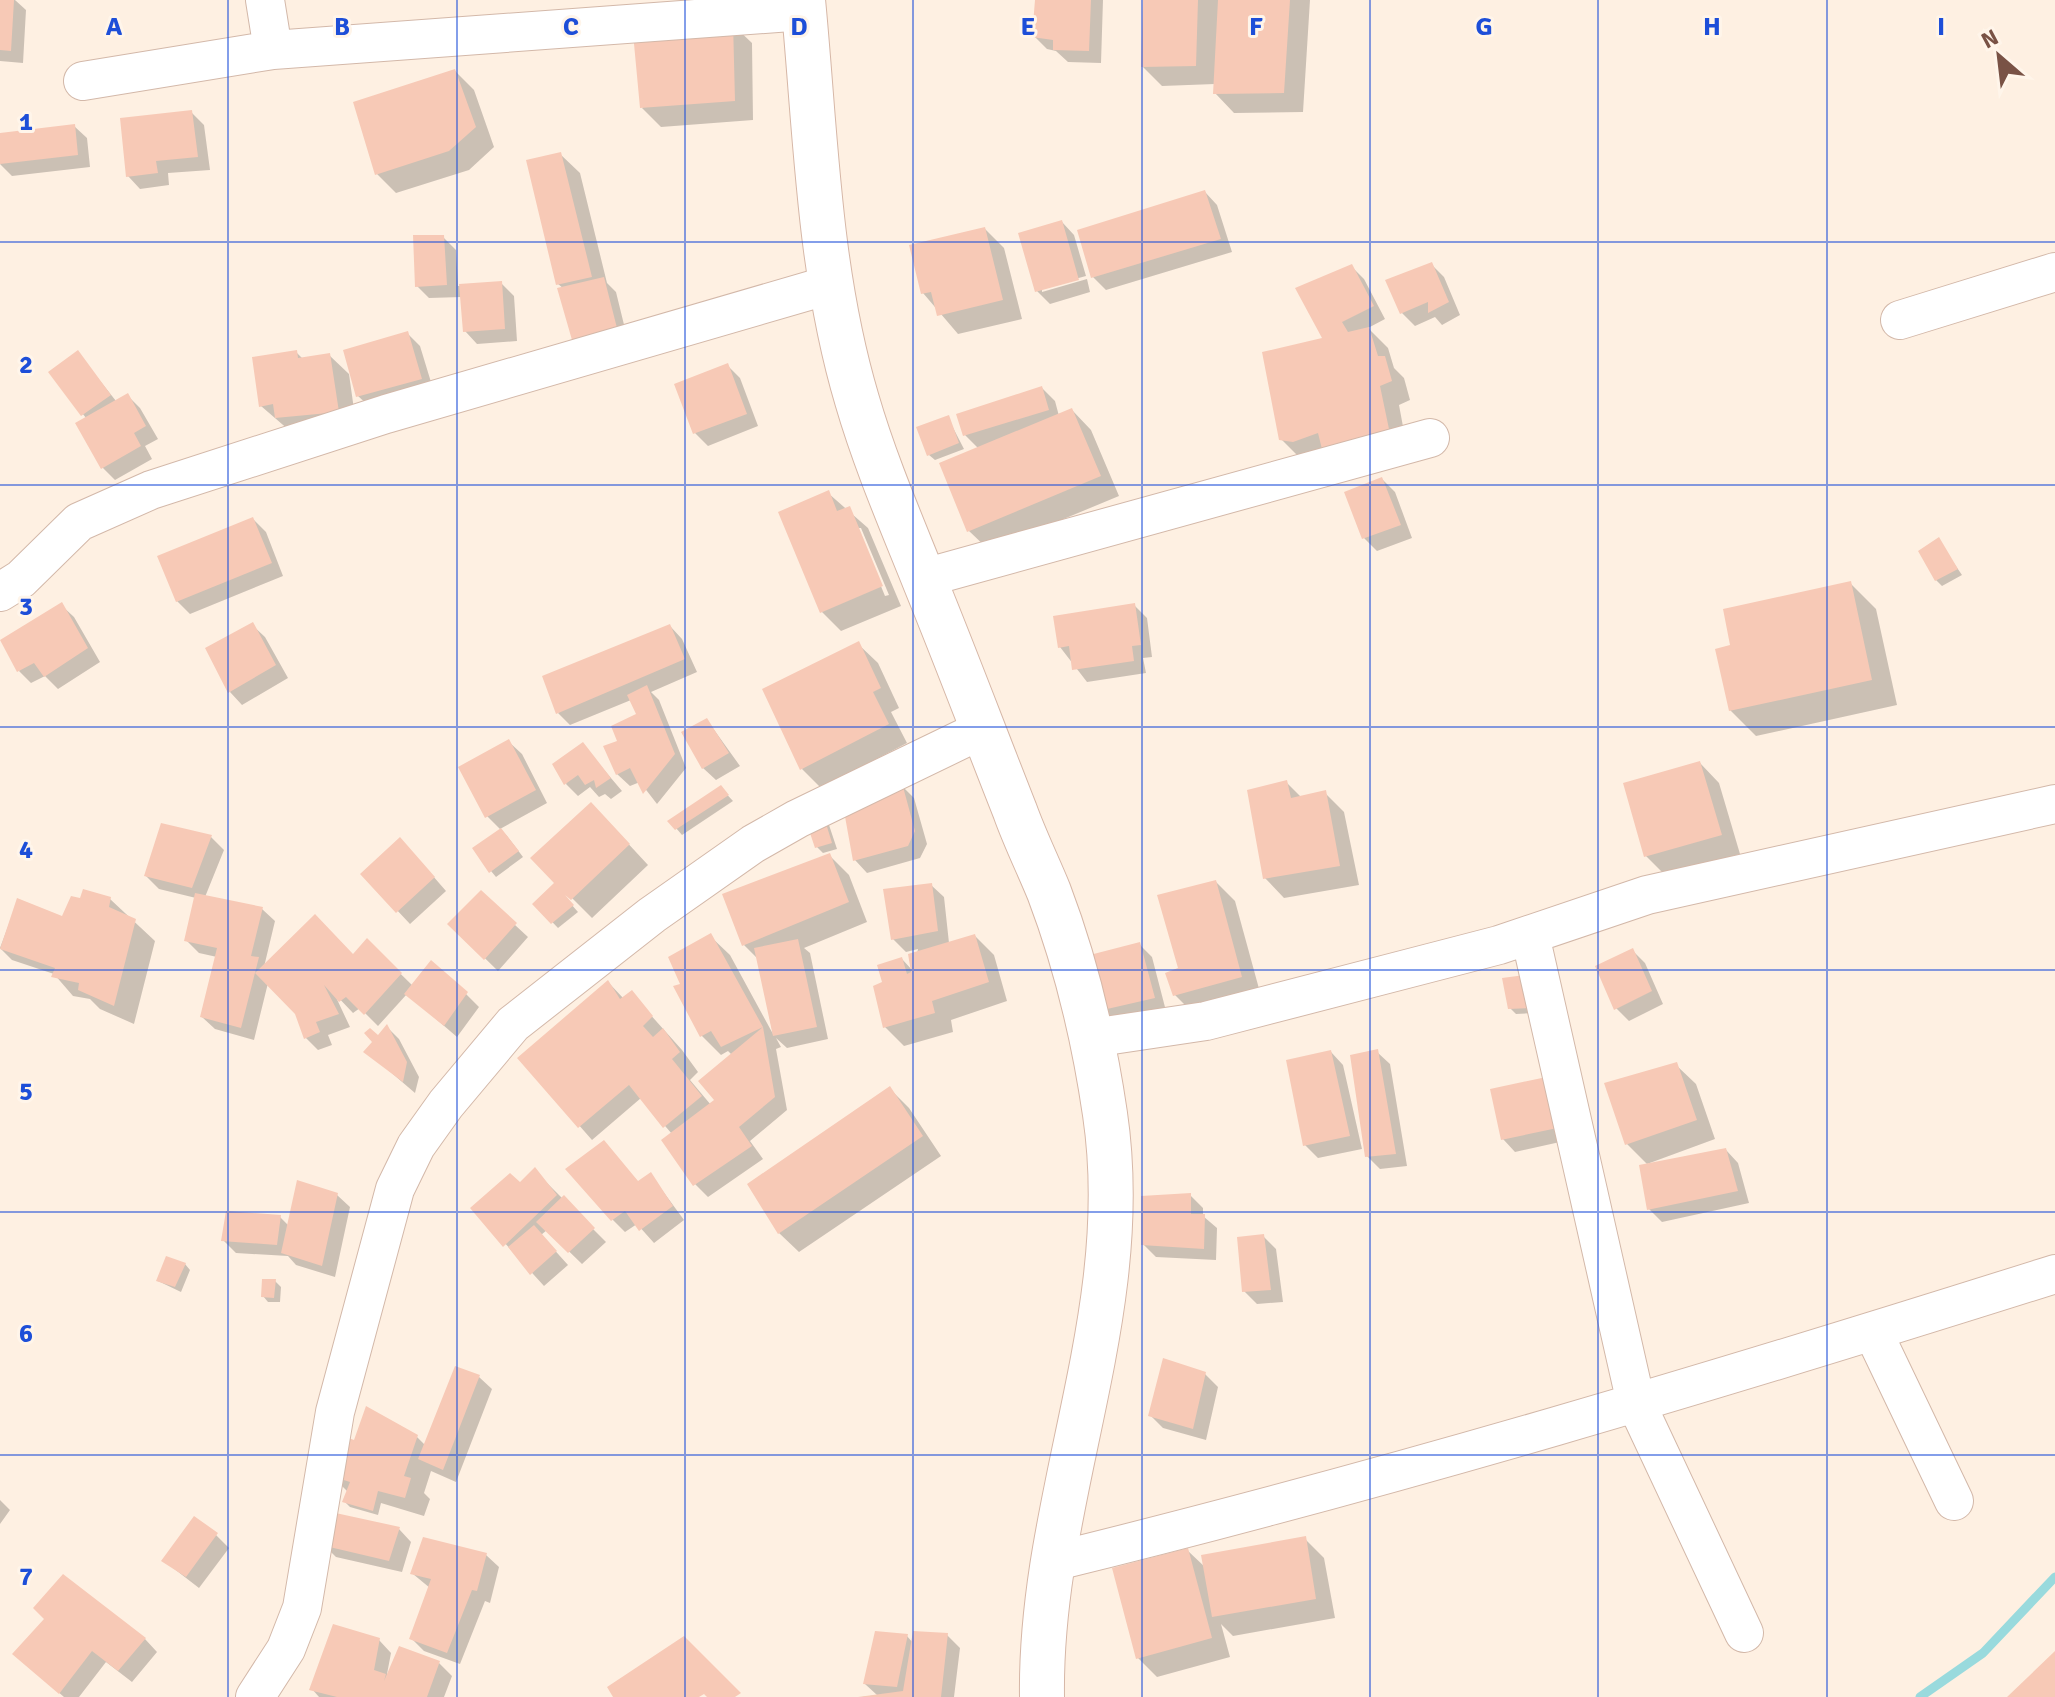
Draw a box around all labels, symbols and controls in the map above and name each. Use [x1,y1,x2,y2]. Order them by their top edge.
text: A [106,11,123,43]
text: B [334,11,350,43]
text: C [563,11,579,43]
text: D [790,11,808,43]
text: E [1021,11,1035,43]
text: F [1249,11,1263,43]
text: G [1475,11,1493,43]
text: H [1703,11,1721,43]
text: I [1937,11,1945,43]
north arrow [1959,16,2039,96]
text: N [1977,23,2003,54]
text: 1 [19,106,33,138]
text: 2 [19,349,33,381]
text: 3 [19,591,33,623]
text: 4 [19,834,33,866]
text: 5 [19,1076,33,1108]
text: 6 [19,1318,33,1350]
text: 7 [19,1561,33,1593]

